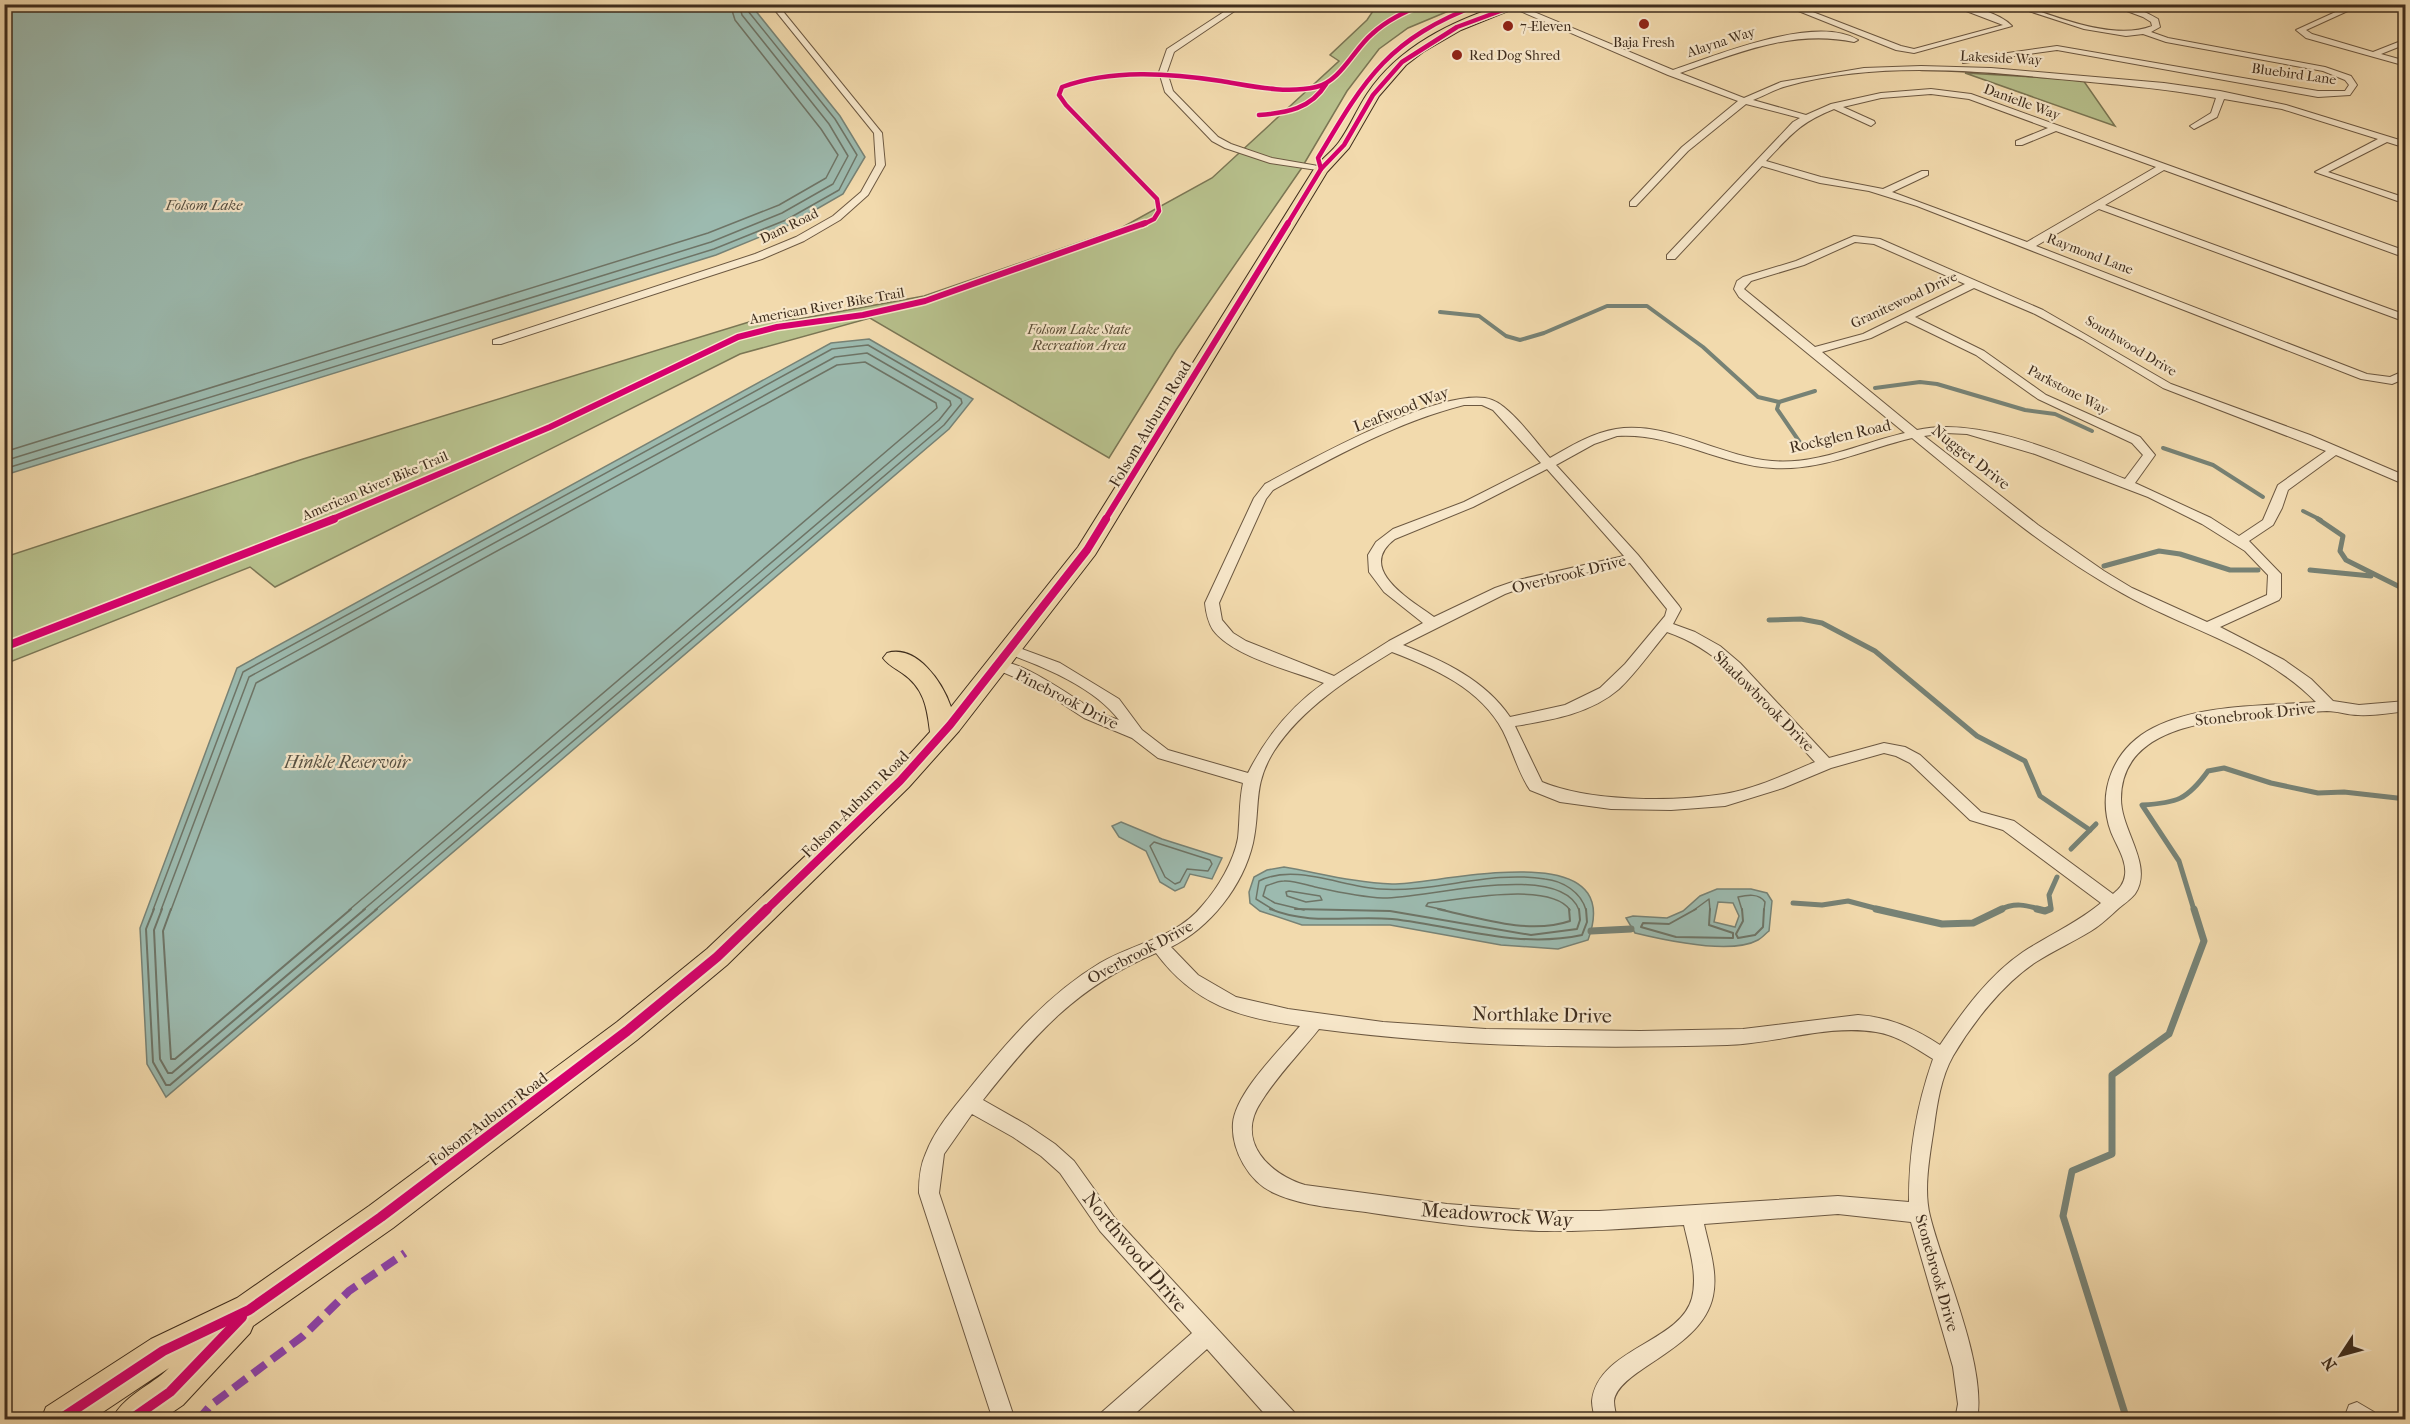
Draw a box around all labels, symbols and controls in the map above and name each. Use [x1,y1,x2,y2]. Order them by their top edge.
marker: Baja Fresh [1637,17,1651,31]
place label: 7-Eleven [1520,18,1571,35]
marker: 7-Eleven [1501,19,1515,33]
street label: Alayna Way [1684,23,1758,61]
place label: Baja Fresh [1613,34,1675,51]
place label: Red Dog Shred [1469,47,1561,64]
street label: Lakeside Way [1960,47,2043,69]
marker: Red Dog Shred [1450,48,1464,62]
street label: Bluebird Lane [2251,60,2338,88]
street label: Danielle Way [1981,80,2063,124]
water label: Folsom Lake [165,196,243,214]
street label: Dam Road [757,204,821,247]
street label: Raymond Lane [2044,230,2136,278]
street label: Granitewood Drive [1848,268,1960,332]
street label: American River Bike Trail [747,284,906,328]
street label: Southwood Drive [2082,312,2180,380]
park label: Folsom Lake State Recreation Area [1027,321,1131,354]
street label: Folsom-Auburn Road [1105,357,1195,491]
street label: Parkstone Way [2025,362,2112,419]
street label: Leafwood Way [1351,382,1452,436]
street label: Rockglen Road [1787,415,1893,457]
street label: Nugget Drive [1928,421,2014,494]
street label: American River Bike Trail [298,447,451,525]
street label: Overbrook Drive [1510,551,1628,597]
street label: Shadowbrook Drive [1710,647,1818,755]
street label: Pinebrook Drive [1012,665,1122,733]
street label: Stonebrook Drive [2194,698,2316,730]
street label: Folsom-Auburn Road [797,746,913,862]
water label: Hinkle Reservoir [283,752,412,773]
street label: Overbrook Drive [1084,916,1196,988]
street label: Northlake Drive [1472,1002,1612,1028]
street label: Folsom-Auburn Road [425,1068,551,1170]
street label: Northwood Drive [1078,1187,1192,1317]
street label: Meadowrock Way [1420,1198,1575,1232]
street label: Stonebrook Drive [1911,1212,1963,1334]
north arrow [2311,1325,2371,1385]
text: N [2318,1352,2341,1374]

